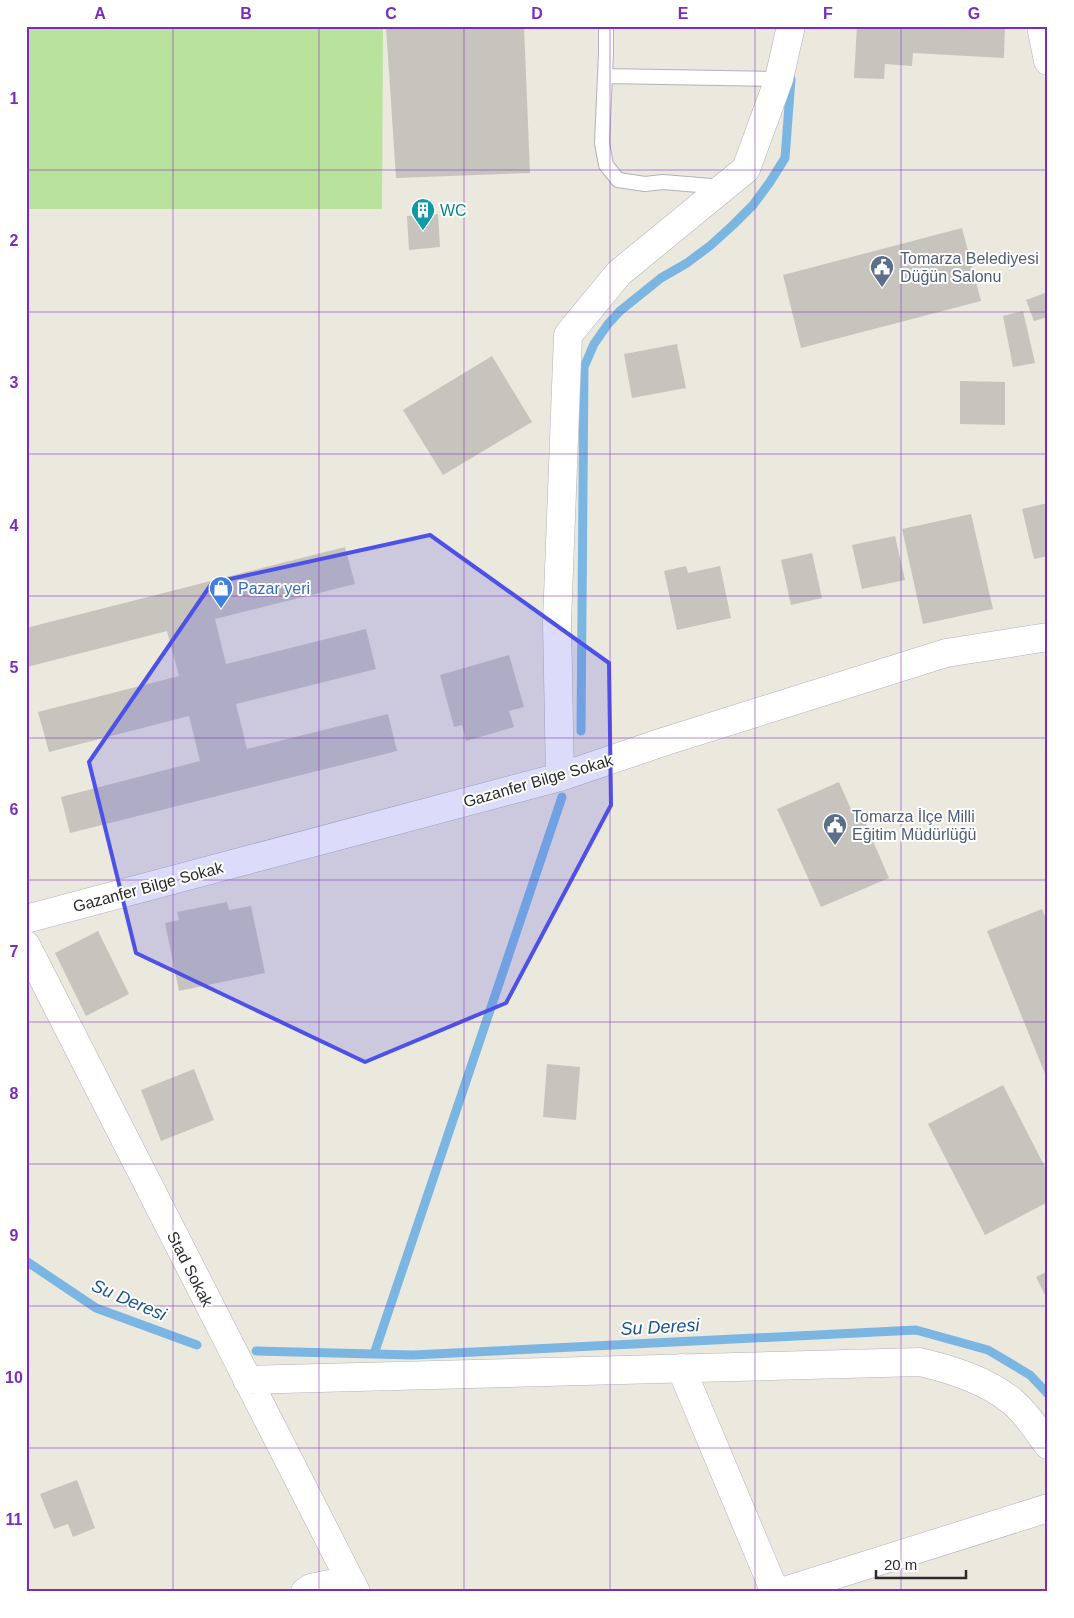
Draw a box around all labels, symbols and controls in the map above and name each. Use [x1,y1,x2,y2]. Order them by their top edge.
text: A [94,5,106,22]
text: B [240,5,252,22]
text: C [385,5,397,22]
text: D [531,5,543,22]
text: E [678,5,689,22]
text: F [823,5,833,22]
text: G [968,5,980,22]
text: 1 [10,90,19,107]
building icon: WC [410,197,436,231]
place label: WC [440,202,467,219]
text: 2 [10,232,19,249]
place label: Tomarza Belediyesi Düğün Salonu [900,250,1039,285]
public building icon: Tomarza Belediyesi Düğün Salonu [869,254,895,288]
text: 3 [10,374,19,391]
text: 4 [10,517,19,534]
shop icon: Pazar yeri [208,575,234,609]
place label: Pazar yeri [238,580,310,597]
text: 5 [10,659,19,676]
street label: Gazanfer Bilge Sokak [461,751,616,810]
text: 6 [10,801,19,818]
place label: Tomarza İlçe Milli Eğitim Müdürlüğü [852,807,977,843]
public building icon: Tomarza İlçe Milli Eğitim Müdürlüğü [822,812,848,846]
street label: Gazanfer Bilge Sokak [71,859,226,915]
text: 7 [10,943,19,960]
text: 8 [10,1085,19,1102]
text: 9 [10,1227,19,1244]
street label: Stad Sokak [164,1229,217,1310]
water label: Su Deresi [89,1275,170,1325]
water label: Su Deresi [620,1315,701,1339]
text: 10 [5,1369,23,1386]
text: 11 [6,1511,23,1528]
scale bar [876,1548,966,1580]
text: 20 m [884,1556,917,1573]

